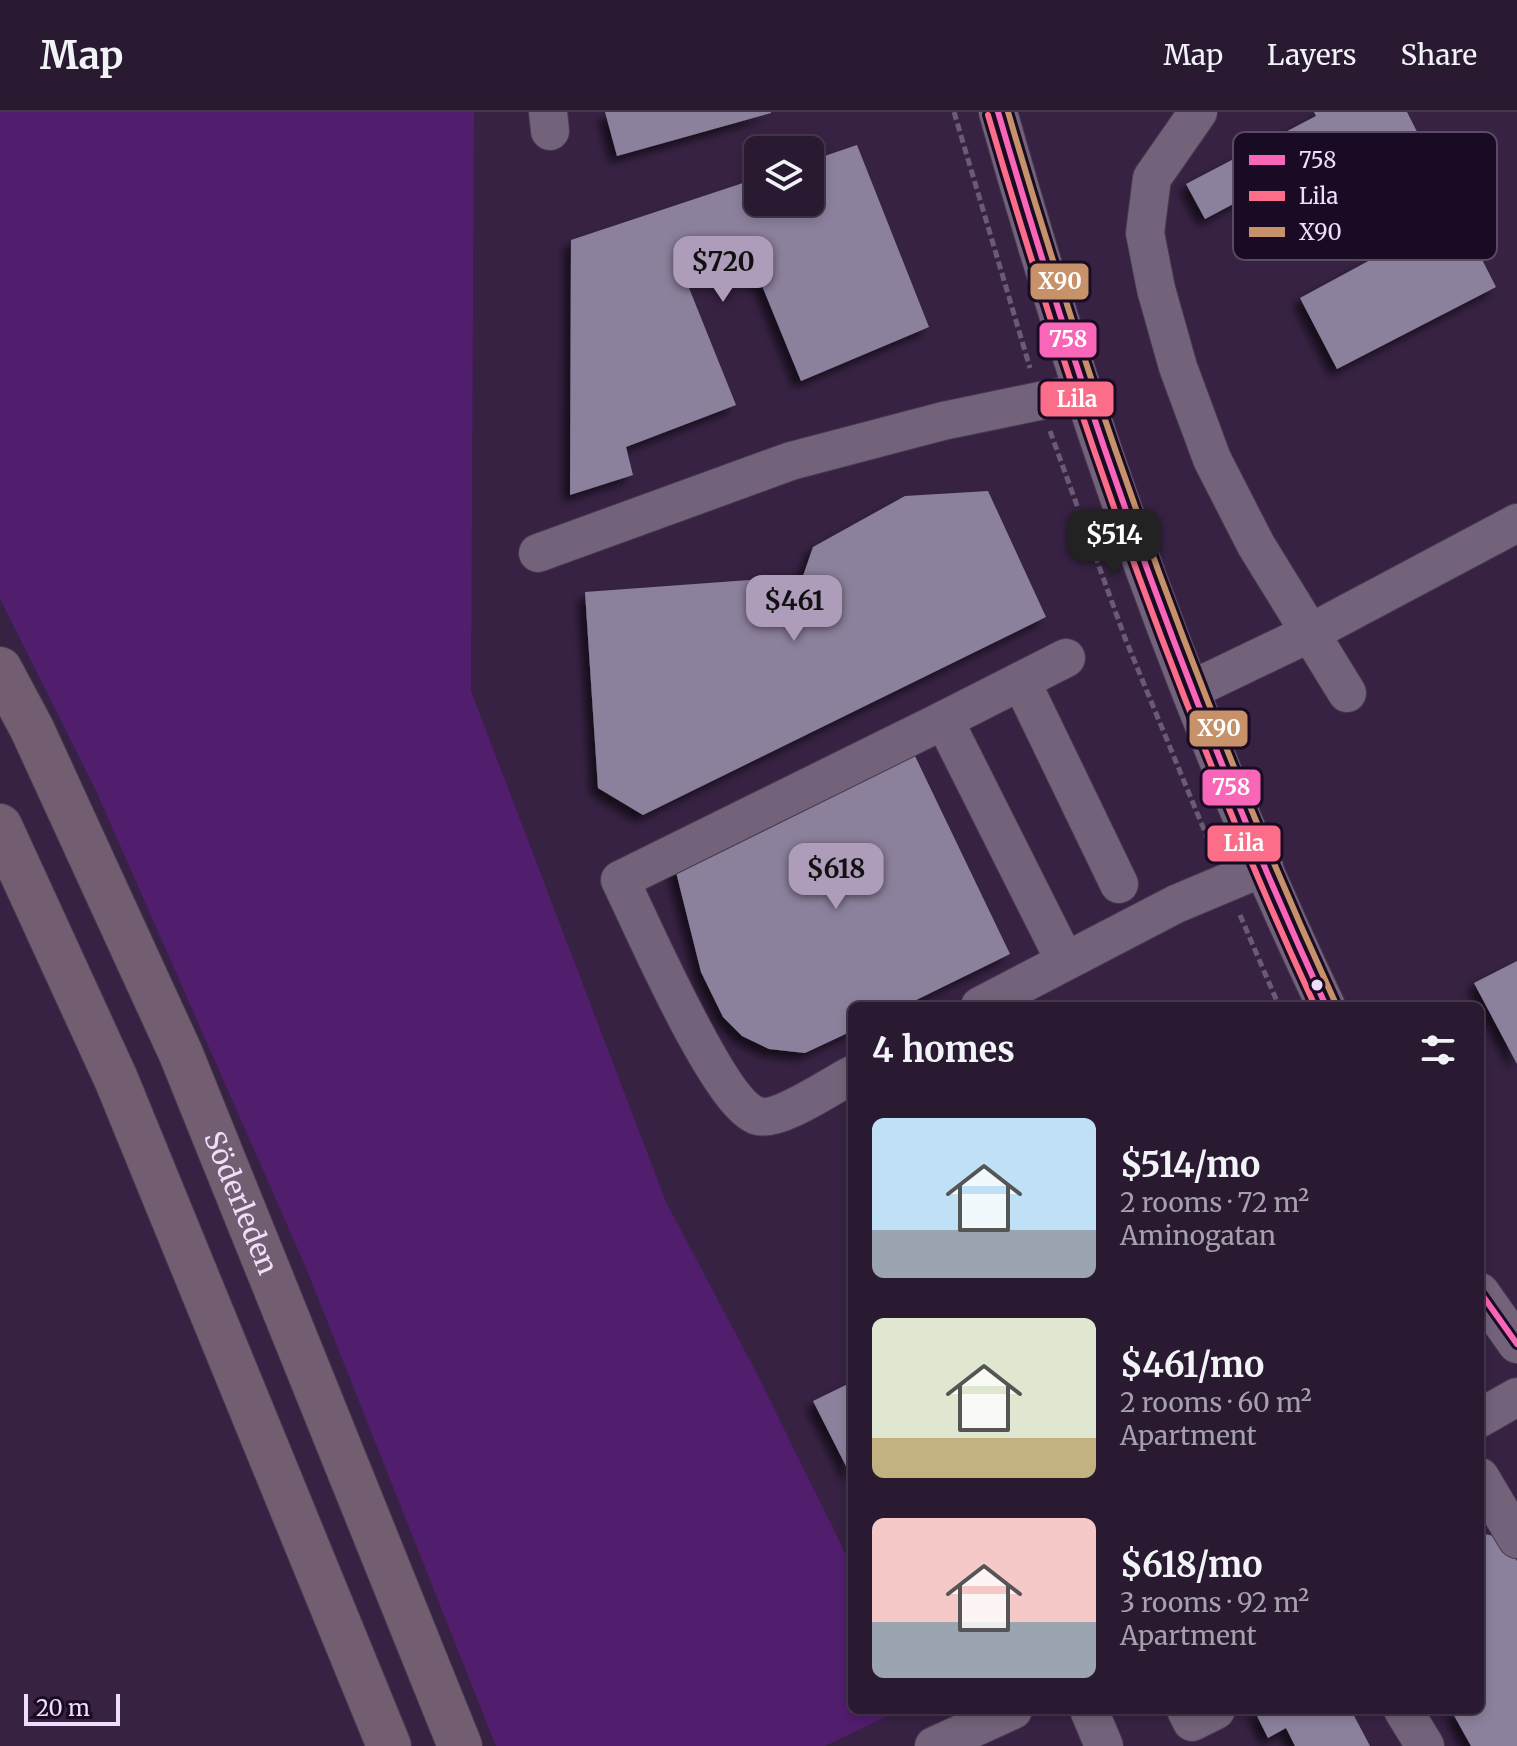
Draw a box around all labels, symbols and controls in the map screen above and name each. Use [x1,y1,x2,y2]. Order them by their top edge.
text: Map [40,32,124,79]
text: Map [1163,37,1223,73]
text: Layers [1267,37,1356,73]
text: Share [1400,37,1477,73]
legend [1233,132,1497,260]
map controls [744,136,824,216]
button: layers [744,136,824,216]
text: 758 [1299,146,1336,174]
text: Lila [1299,182,1338,210]
text: X90 [1299,218,1342,246]
pin: $720 [676,236,770,304]
text: $720 [691,245,755,278]
line badge: X90 [1029,262,1090,301]
text: X90 [1038,267,1082,295]
line badge: 758 [1038,321,1098,359]
text: 758 [1049,325,1087,353]
line badge: Lila [1039,380,1115,418]
text: Lila [1057,385,1097,413]
pin: $514 [1067,509,1161,577]
text: $514 [1086,518,1142,551]
pin: $461 [747,575,841,643]
text: $461 [764,584,824,617]
line badge: X90 [1188,709,1249,748]
text: X90 [1197,714,1241,742]
line badge: 758 [1201,768,1262,807]
text: 758 [1212,773,1250,801]
line badge: Lila [1206,824,1282,863]
text: Lila [1224,829,1264,857]
pin: $618 [789,843,883,911]
text: $618 [807,852,865,885]
unlabelled marker [1309,977,1325,993]
icon: filters [1416,1028,1460,1072]
text: 4 homes [872,1029,1015,1071]
street label: Söderleden [196,1126,286,1280]
text: $514/mo [1120,1144,1260,1186]
icon: home [936,1150,1032,1246]
text: 2 rooms · 72 m² [1120,1186,1309,1219]
text: Aminogatan [1120,1219,1276,1252]
text: $461/mo [1120,1344,1264,1386]
icon: home [936,1350,1032,1446]
text: 2 rooms · 60 m² [1120,1386,1312,1419]
text: Apartment [1120,1419,1257,1452]
text: $618/mo [1120,1544,1262,1586]
icon: home [936,1550,1032,1646]
text: 3 rooms · 92 m² [1120,1586,1309,1619]
text: Apartment [1120,1619,1257,1652]
scale bar [24,1690,120,1726]
text: 20 m [36,1694,90,1722]

